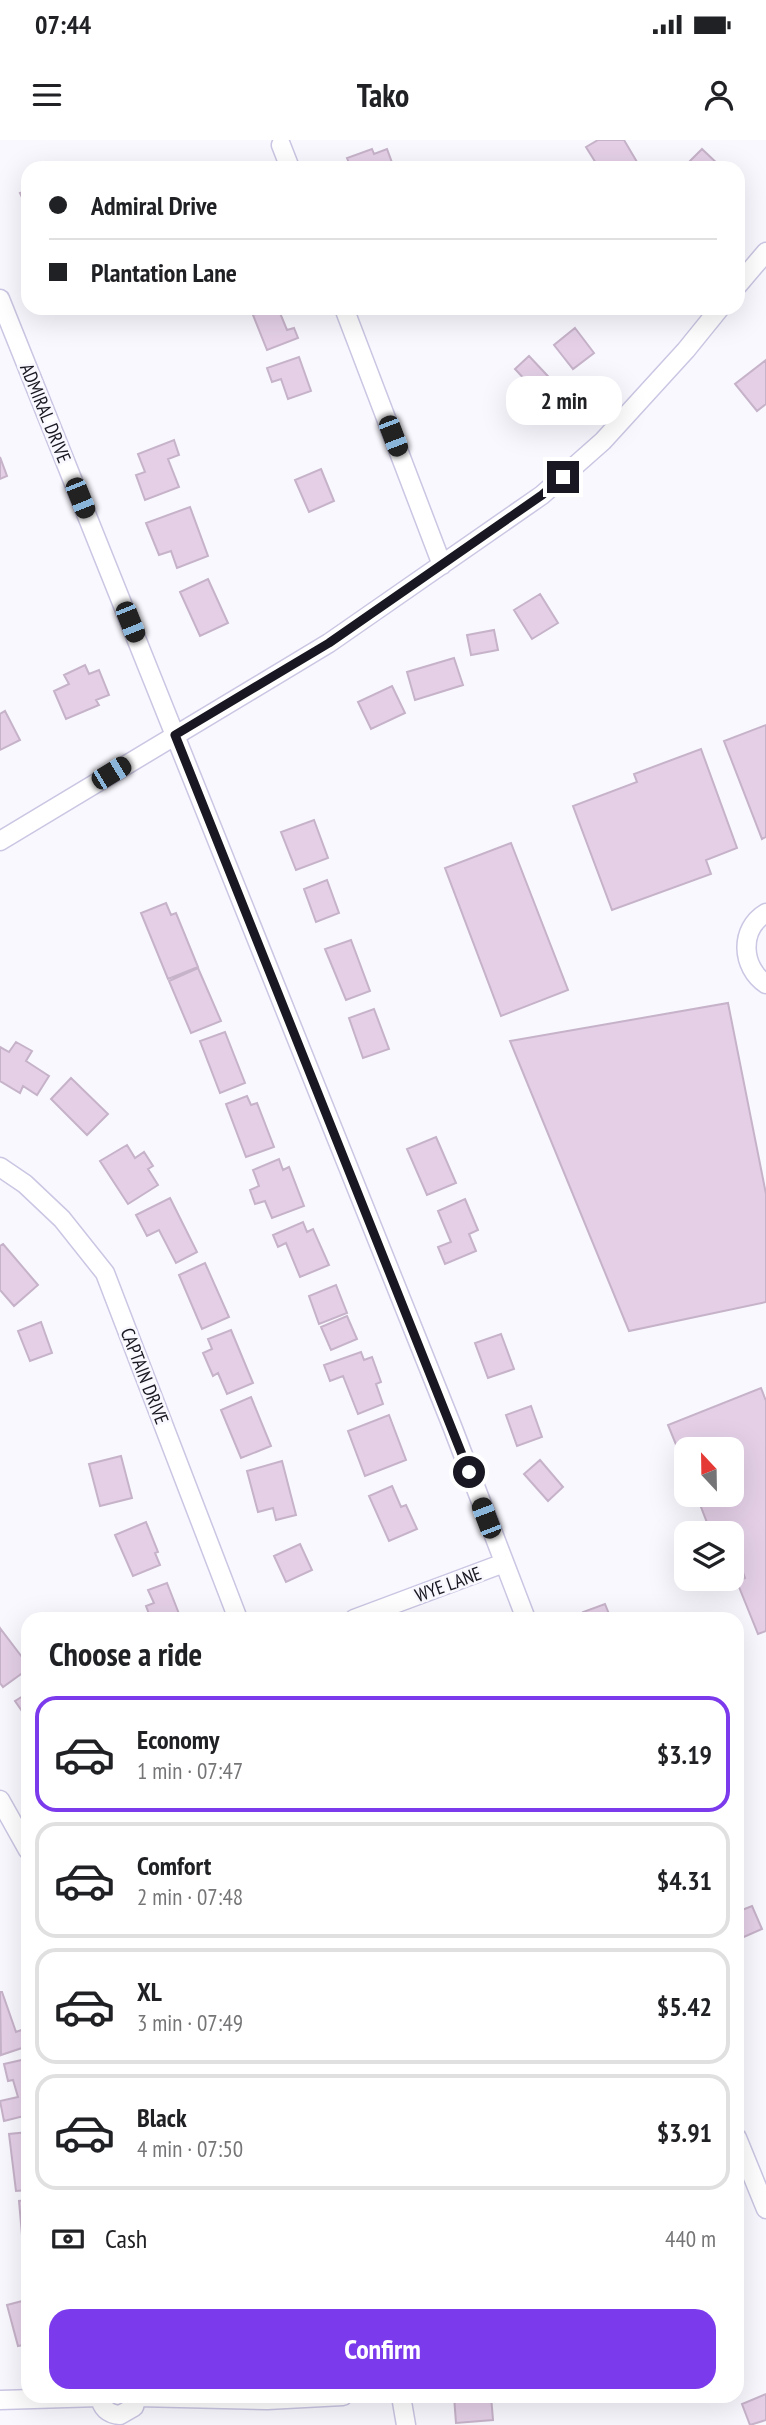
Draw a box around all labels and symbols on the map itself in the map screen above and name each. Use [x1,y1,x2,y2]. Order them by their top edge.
street label: ADMIRAL DRIVE [15,360,77,466]
callout: 2 min [505,376,621,424]
car [376,413,411,459]
route end [547,461,579,493]
car [63,475,98,521]
car [113,599,148,645]
car [88,753,135,793]
street label: CAPTAIN DRIVE [116,1324,174,1428]
north arrow [674,1437,744,1507]
route start [453,1456,485,1488]
car [469,1495,504,1541]
street label: WYE LANE [412,1561,484,1607]

